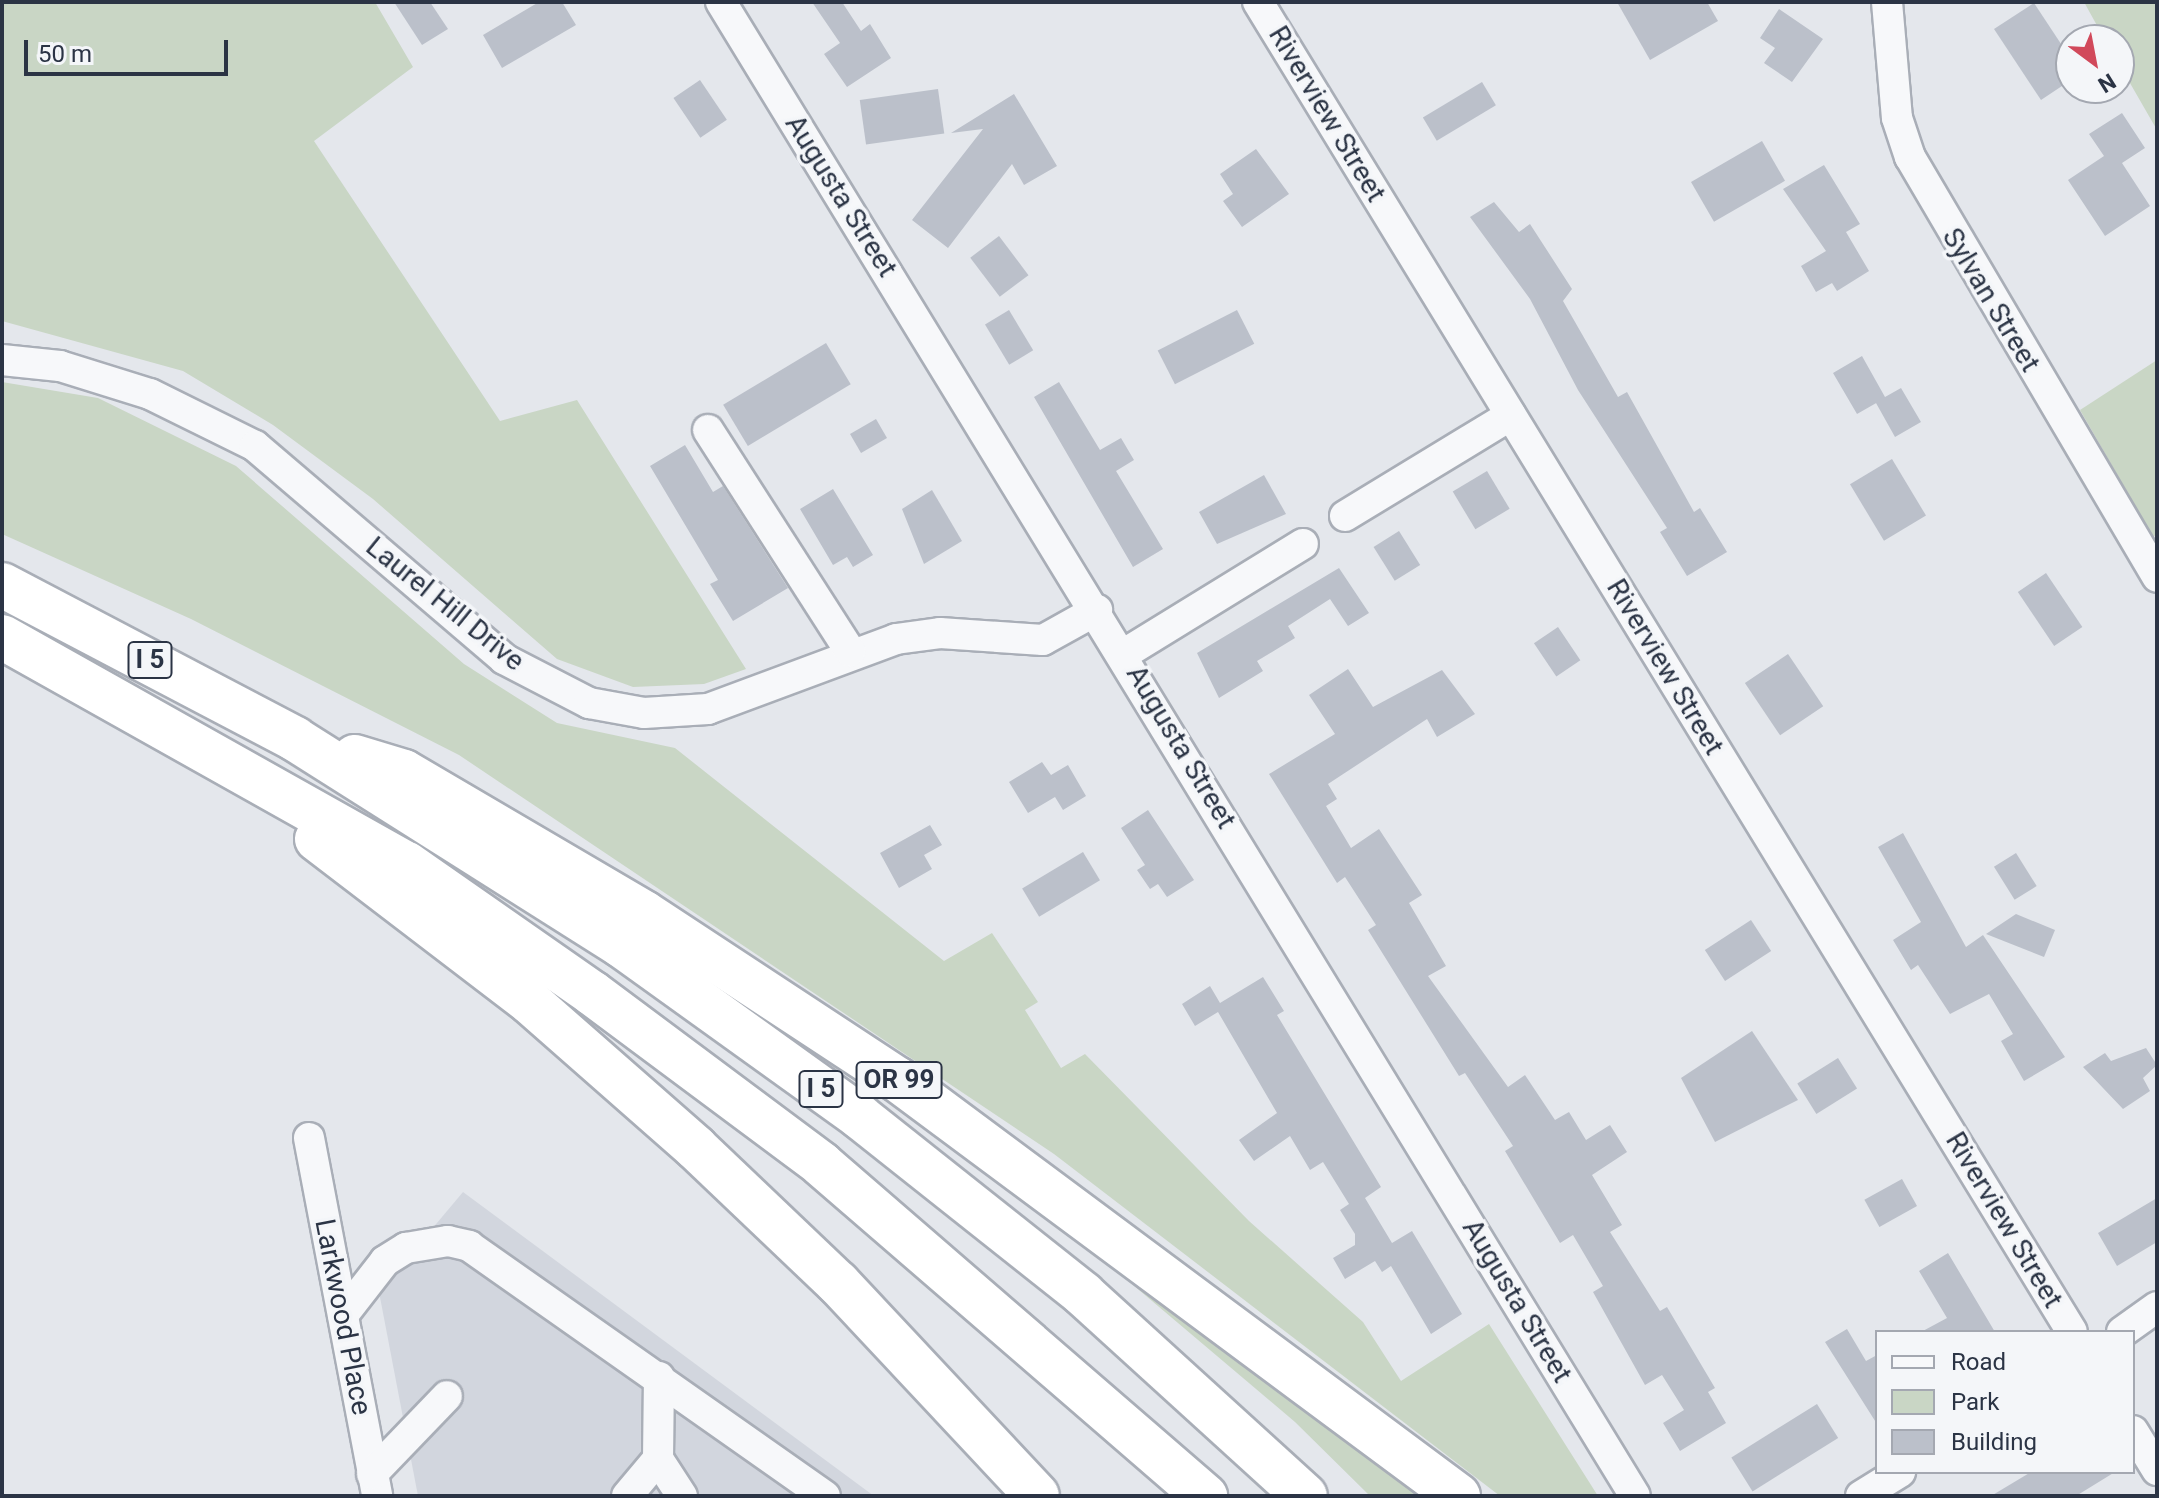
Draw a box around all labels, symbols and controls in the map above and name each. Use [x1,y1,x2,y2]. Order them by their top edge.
street label: Riverview Street [1261,20,1393,208]
scale bar [28,24,232,74]
north arrow [2055,24,2135,104]
text: 50 m [38,40,92,68]
text: N [2094,68,2120,98]
street label: Augusta Street [778,109,904,283]
street label: Sylvan Street [1935,222,2047,378]
street label: Laurel Hill Drive [359,530,531,678]
street label: Riverview Street [1599,573,1731,761]
road number: I 5 [126,638,174,682]
street label: Augusta Street [1119,659,1243,835]
road number: OR 99 [855,1058,943,1102]
road number: I 5 [797,1067,845,1111]
street label: Riverview Street [1938,1126,2070,1314]
street label: Augusta Street [1455,1213,1579,1389]
street label: Larkwood Place [308,1216,378,1418]
legend [1875,1330,2135,1474]
text: Road [1951,1348,2006,1376]
text: Park [1951,1388,1999,1416]
text: Building [1951,1428,2037,1456]

